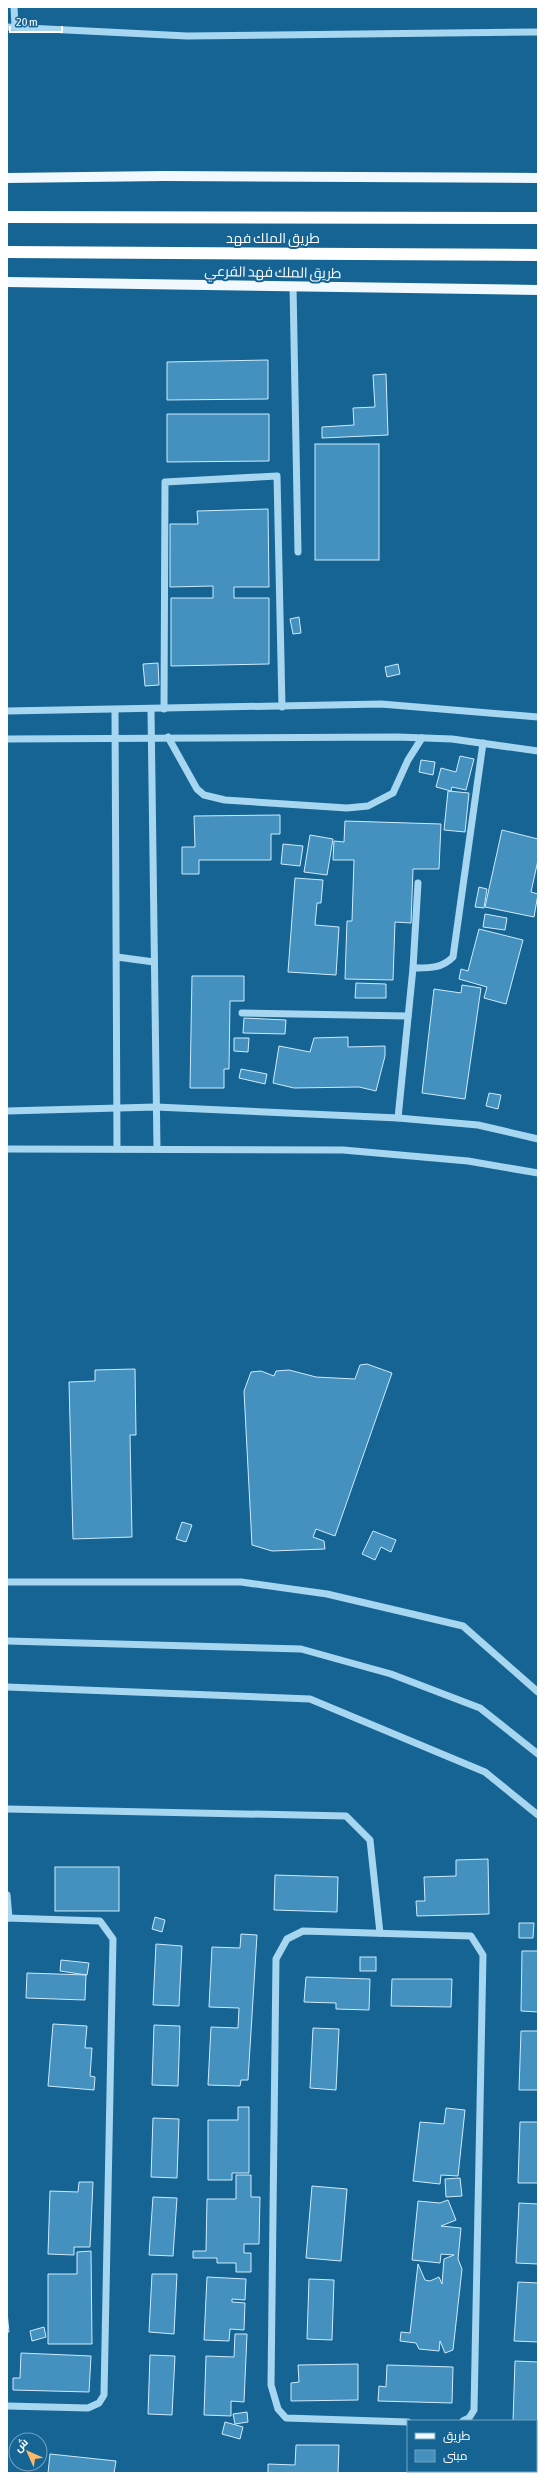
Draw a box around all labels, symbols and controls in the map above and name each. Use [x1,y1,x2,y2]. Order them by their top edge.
scale bar [10,8,62,34]
text: 20 m [16,15,38,29]
street label: طريق الملك فهد [226,230,320,247]
street label: طريق الملك فهد الفرعي [204,263,342,285]
legend [407,2420,537,2472]
text: طريق [443,2429,471,2443]
north arrow [8,2432,48,2472]
text: ش [12,2436,31,2455]
text: مبنى [443,2449,468,2463]

